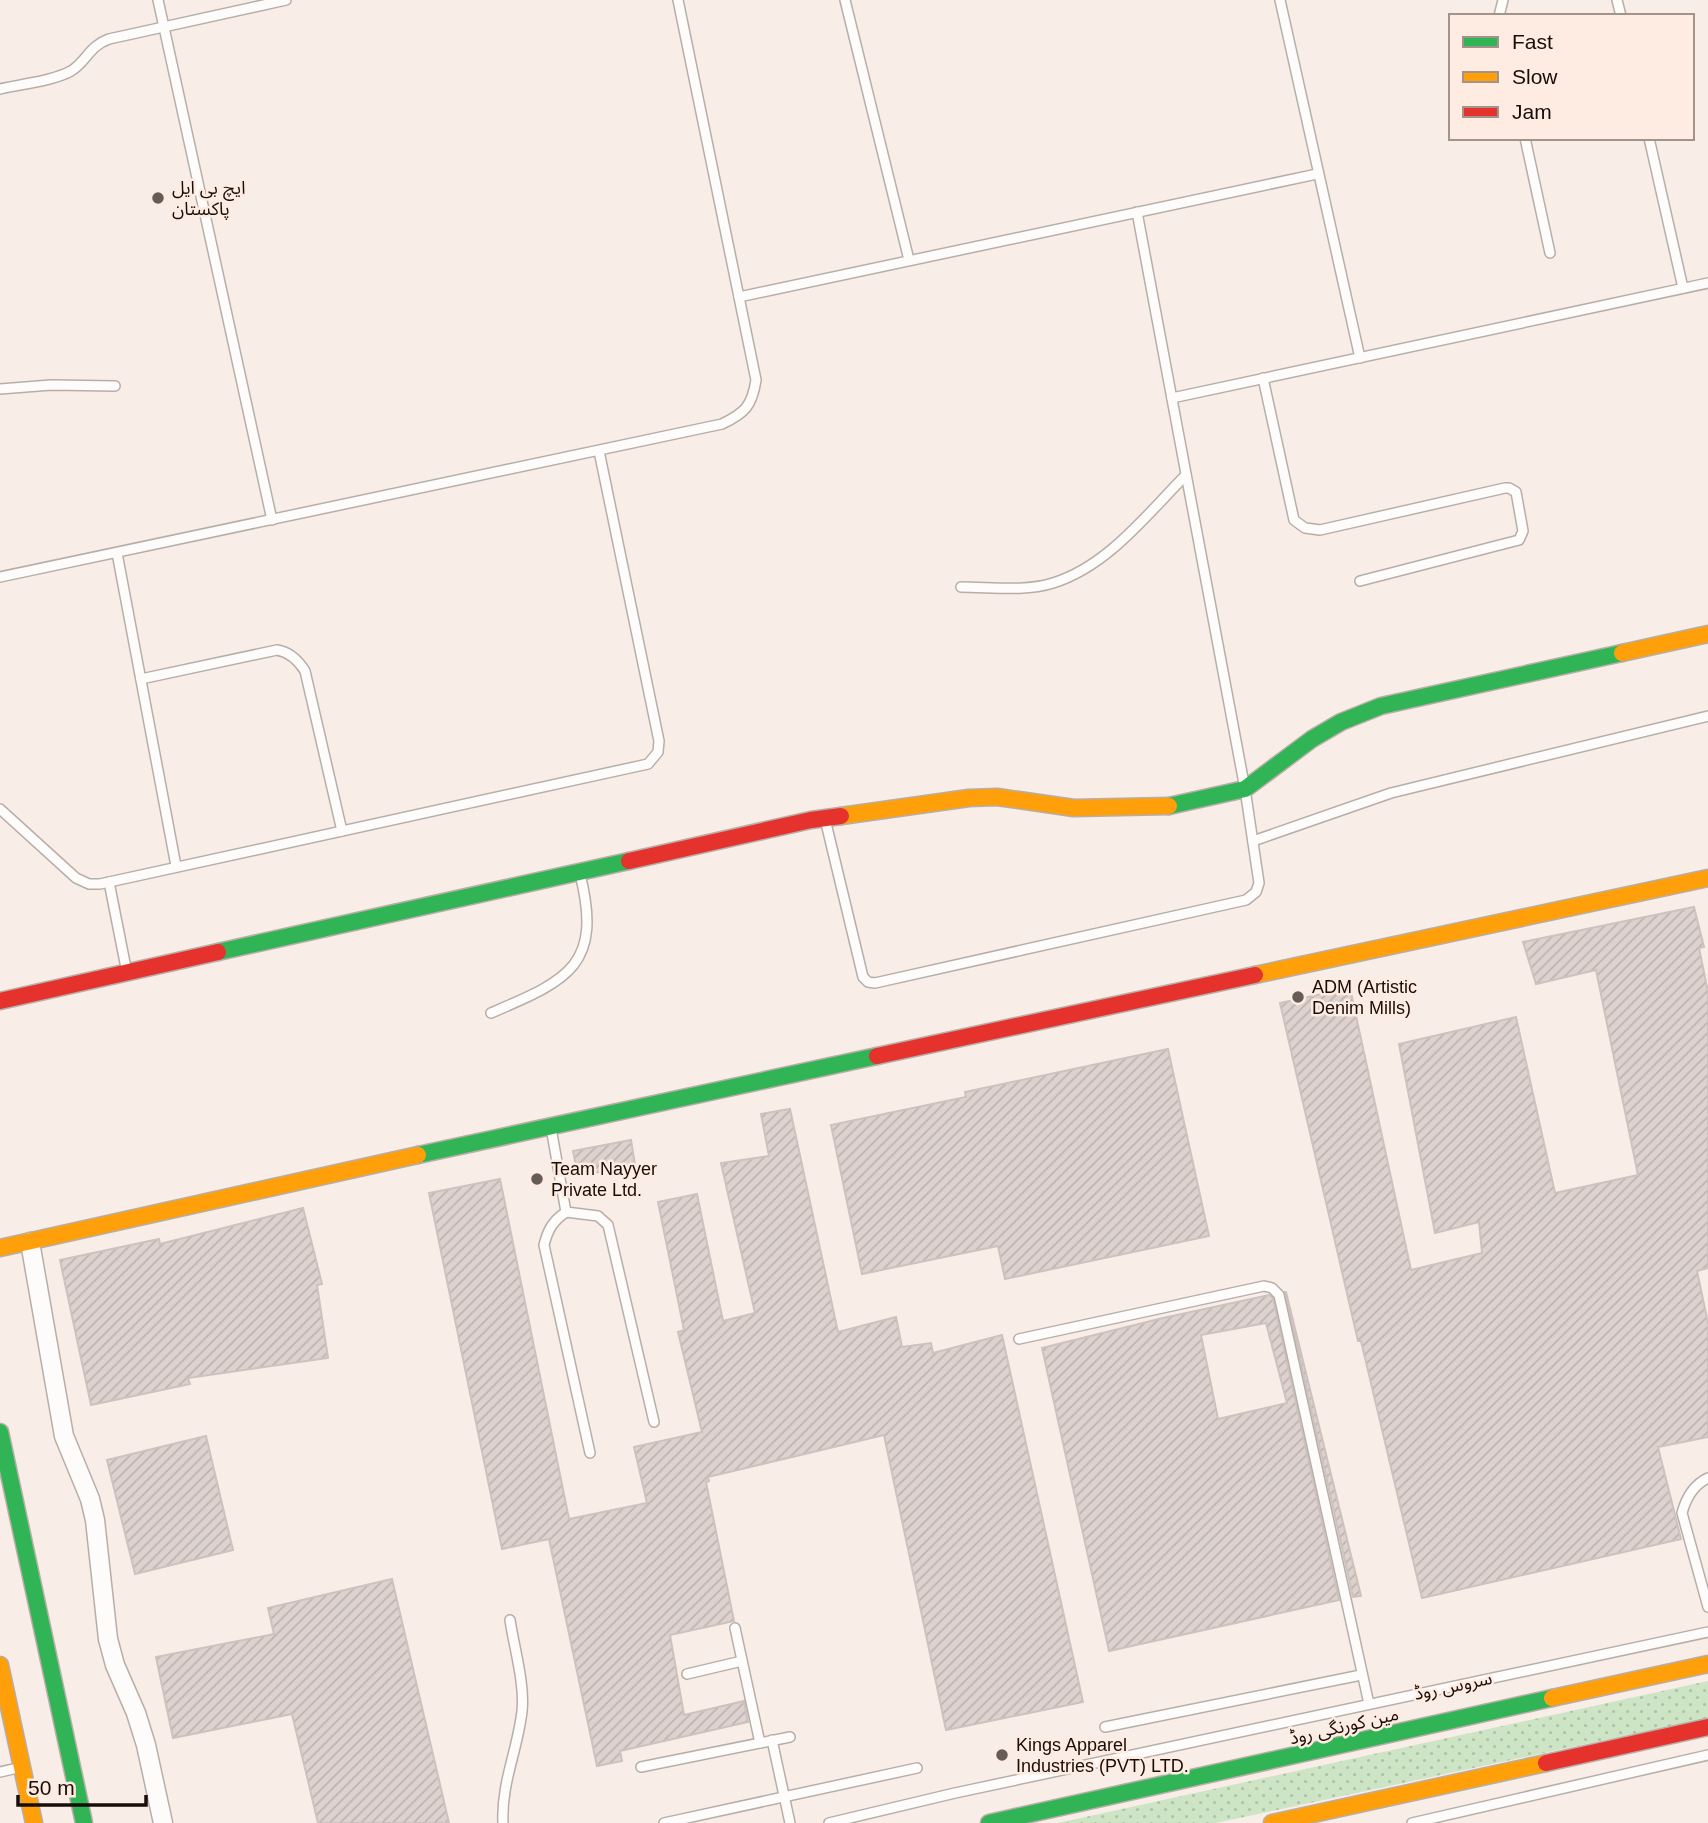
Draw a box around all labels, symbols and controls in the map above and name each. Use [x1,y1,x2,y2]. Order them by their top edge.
legend [1449,14,1694,140]
text: Fast [1512,30,1553,53]
text: Slow [1512,65,1558,88]
text: Jam [1512,100,1552,123]
place label: ایچ بی ایل پاکستان [172,178,246,220]
marker: ایچ بی ایل پاکستان [150,190,166,206]
place label: ADM (Artistic Denim Mills) [1312,977,1417,1018]
marker: ADM (Artistic Denim Mills) [1290,989,1306,1005]
place label: Team Nayyer Private Ltd. [551,1159,657,1200]
marker: Team Nayyer Private Ltd. [529,1171,545,1187]
street label: سروس روڈ [1412,1668,1494,1705]
street label: مین کورنگی روڈ [1287,1704,1401,1749]
place label: Kings Apparel Industries (PVT) LTD. [1016,1735,1189,1776]
marker: Kings Apparel Industries (PVT) LTD. [994,1747,1010,1763]
scale bar [18,1764,145,1808]
text: 50 m [28,1776,75,1799]

